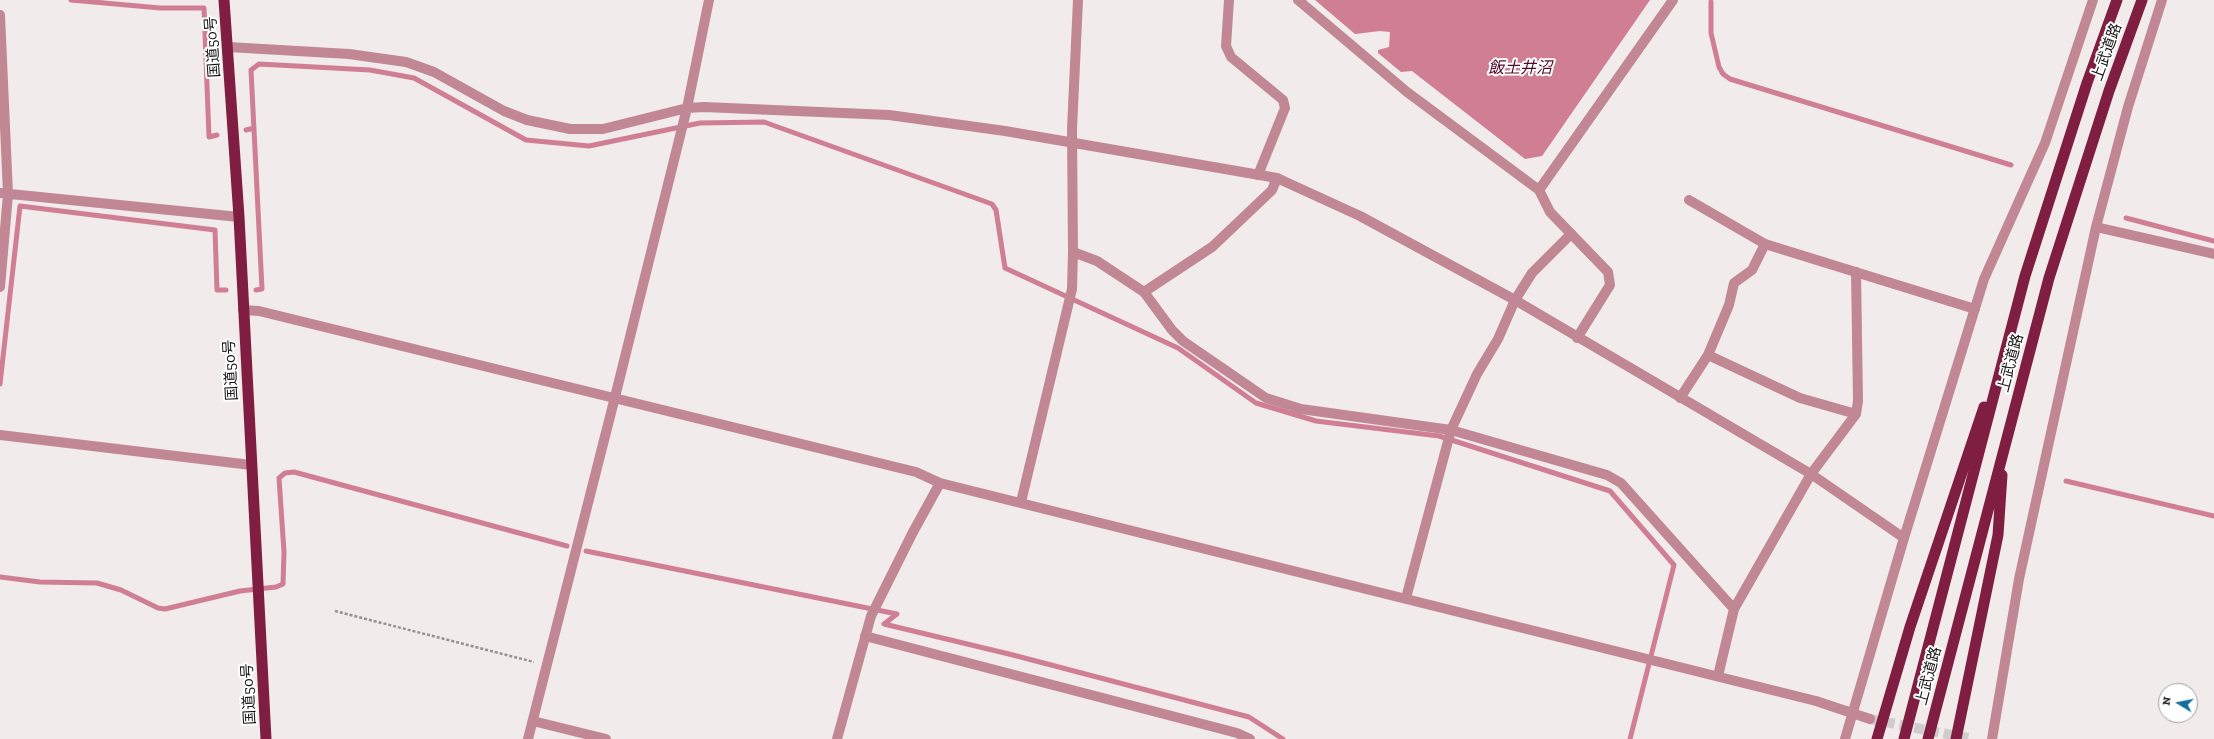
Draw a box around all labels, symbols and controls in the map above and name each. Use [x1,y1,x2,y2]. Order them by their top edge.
street label: 国道50号 [202,16,224,78]
street label: 上武道路 [2088,21,2126,83]
water label: 飯土井沼 [1488,58,1552,78]
street label: 上武道路 [1995,332,2027,394]
street label: 国道50号 [220,339,242,401]
street label: 上武道路 [1913,645,1945,707]
street label: 国道50号 [238,663,260,725]
north arrow [2158,683,2198,723]
text: N [2160,696,2174,706]

